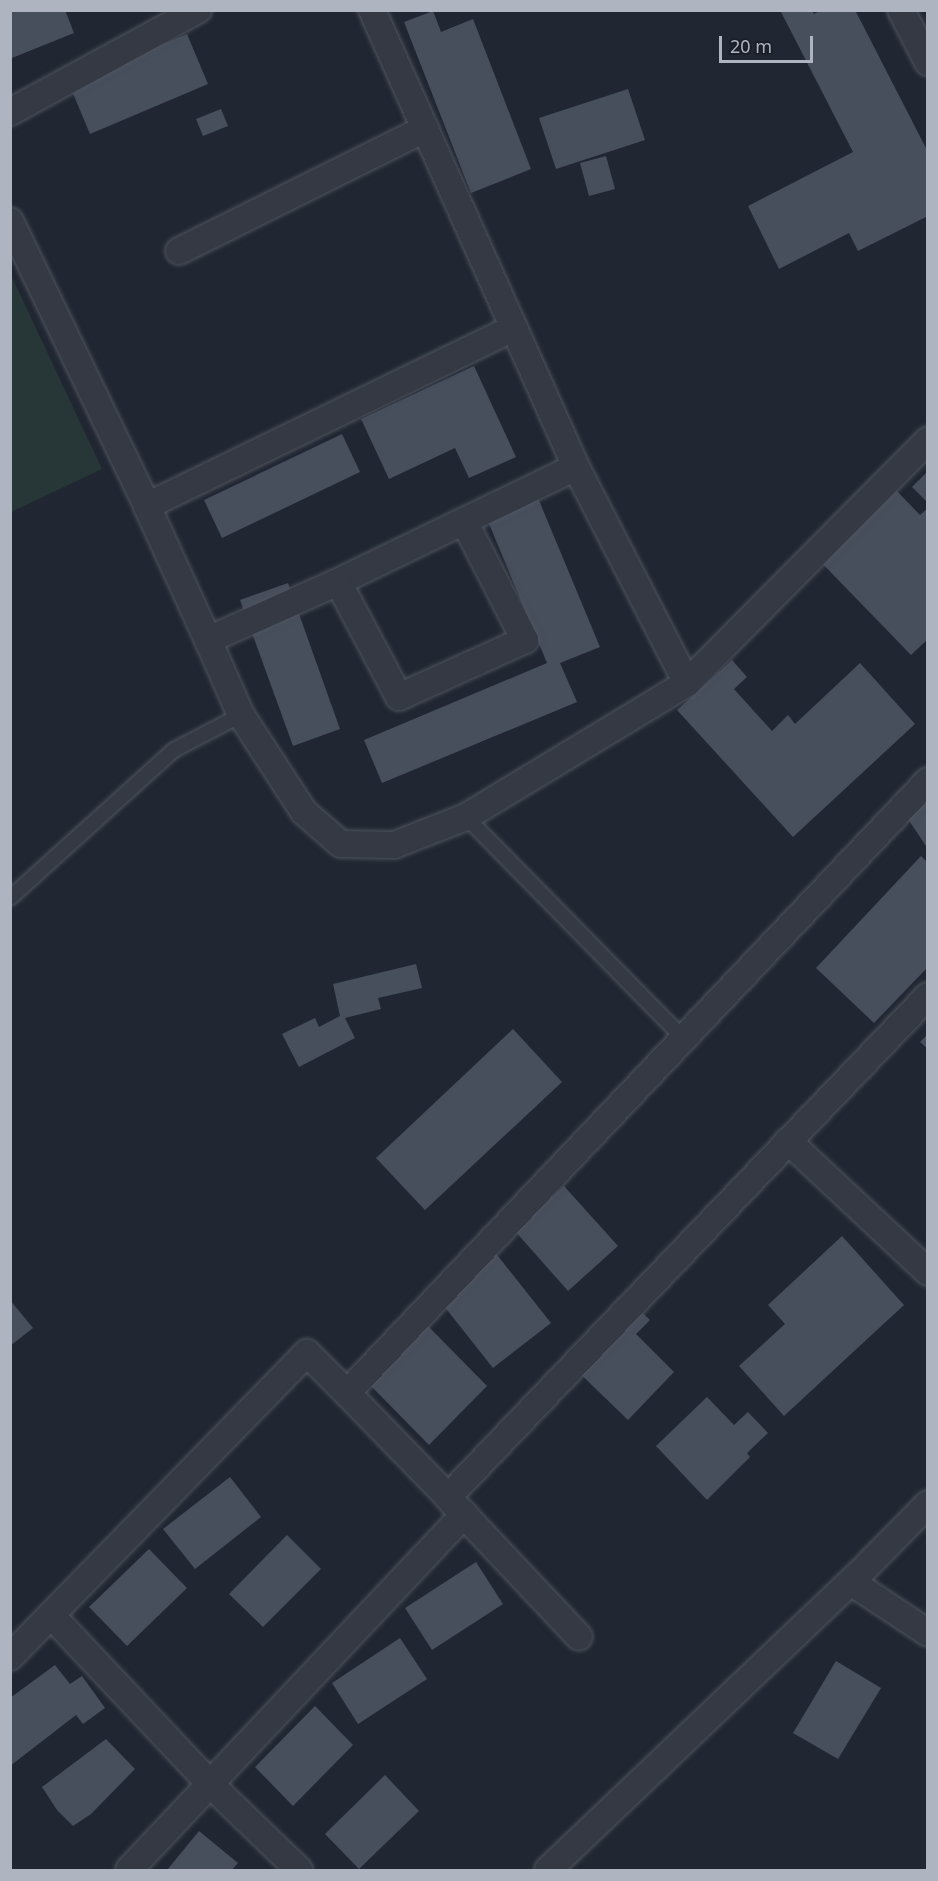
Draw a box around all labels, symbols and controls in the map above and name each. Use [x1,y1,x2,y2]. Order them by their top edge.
scale bar [722,24,816,62]
text: 20 m [730,34,772,58]

